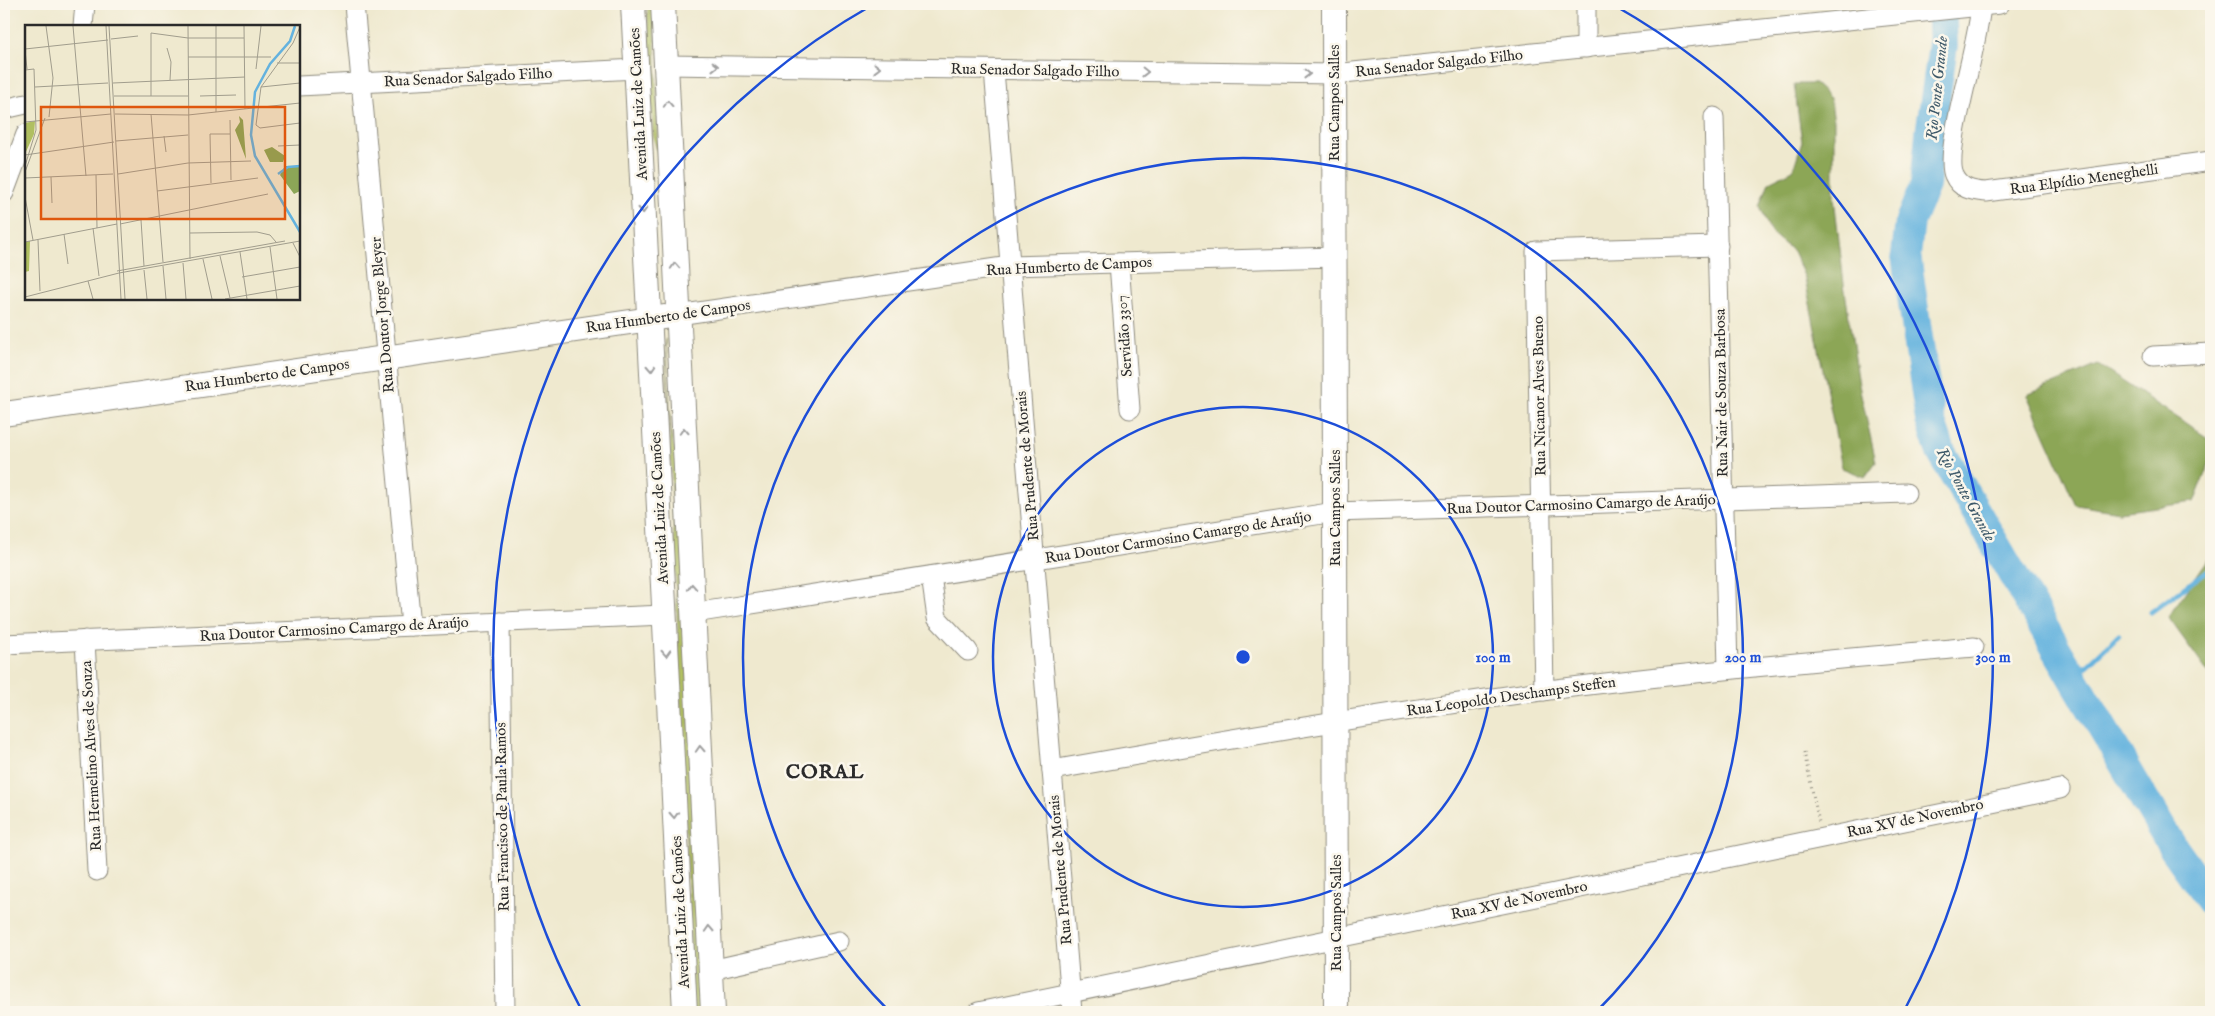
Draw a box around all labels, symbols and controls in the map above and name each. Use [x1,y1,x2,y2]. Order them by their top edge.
inset map [25,25,300,300]
street label: Avenida Luiz de Camões [625,27,652,182]
water label: Rio Ponte Grande [1923,35,1953,141]
street label: Rua Campos Salles [1325,45,1344,161]
street label: Rua Senador Salgado Filho [1354,45,1524,82]
street label: Rua Senador Salgado Filho [951,60,1119,81]
one-way arrow [712,61,719,71]
one-way arrow [874,63,882,73]
street label: Rua Senador Salgado Filho [383,64,553,91]
one-way arrow [1142,67,1149,77]
one-way arrow [1304,69,1312,79]
one-way arrow [662,100,673,108]
street label: Rua Elpídio Meneghelli [2009,160,2159,199]
one-way arrow [638,206,649,214]
street label: Rua Doutor Jorge Bleyer [366,236,399,394]
street label: Rua Humberto de Campos [986,253,1153,280]
one-way arrow [670,262,681,270]
street label: Servidão 3307 [1112,294,1137,378]
street label: Rua Humberto de Campos [584,296,752,337]
street label: Rua Nair de Souza Barbosa [1711,308,1732,478]
street label: Rua Nicanor Alves Bueno [1529,316,1550,476]
street label: Rua Humberto de Campos [183,355,351,396]
one-way arrow [646,364,657,372]
street label: Rua Prudente de Morais [1011,390,1044,542]
one-way arrow [679,426,690,434]
street label: Avenida Luiz de Camões [646,431,673,586]
water label: Rio Ponte Grande [1931,445,2000,546]
street label: Rua Campos Salles [1326,450,1345,566]
street label: Rua Doutor Carmosino Camargo de Araújo [1446,490,1716,519]
street label: Rua Doutor Carmosino Camargo de Araújo [1043,507,1313,568]
one-way arrow [687,582,698,590]
street label: Rua Doutor Carmosino Camargo de Araújo [199,613,469,646]
centre of rings [1234,648,1252,666]
text: 100 m [1475,648,1511,667]
text: 200 m [1725,648,1762,667]
text: 300 m [1975,648,2011,667]
one-way arrow [661,649,672,657]
street label: Rua Hermelino Alves de Souza [77,660,106,852]
street label: Rua Leopoldo Deschamps Steffen [1405,672,1617,721]
street label: Rua Francisco de Paula Ramos [491,722,514,912]
one-way arrow [695,745,706,753]
district label: CORAL [786,760,864,785]
street label: Rua Prudente de Morais [1044,794,1077,946]
street label: Rua XV de Novembro [1845,795,1985,842]
one-way arrow [669,811,680,819]
street label: Avenida Luiz de Camões [667,835,694,990]
street label: Rua Campos Salles [1327,855,1346,971]
street label: Rua XV de Novembro [1449,877,1589,924]
one-way arrow [704,924,715,932]

